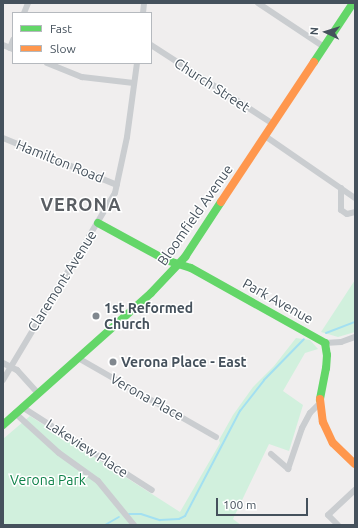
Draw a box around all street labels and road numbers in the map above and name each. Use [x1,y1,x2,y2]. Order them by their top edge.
street label: Church Street [171,54,253,116]
street label: Hamilton Road [14,136,106,186]
street label: Bloomfield Avenue [154,161,236,269]
street label: Claremont Avenue [24,227,100,335]
street label: Park Avenue [240,275,316,327]
street label: Verona Place [107,370,187,424]
street label: Lakeview Place [43,415,131,481]

